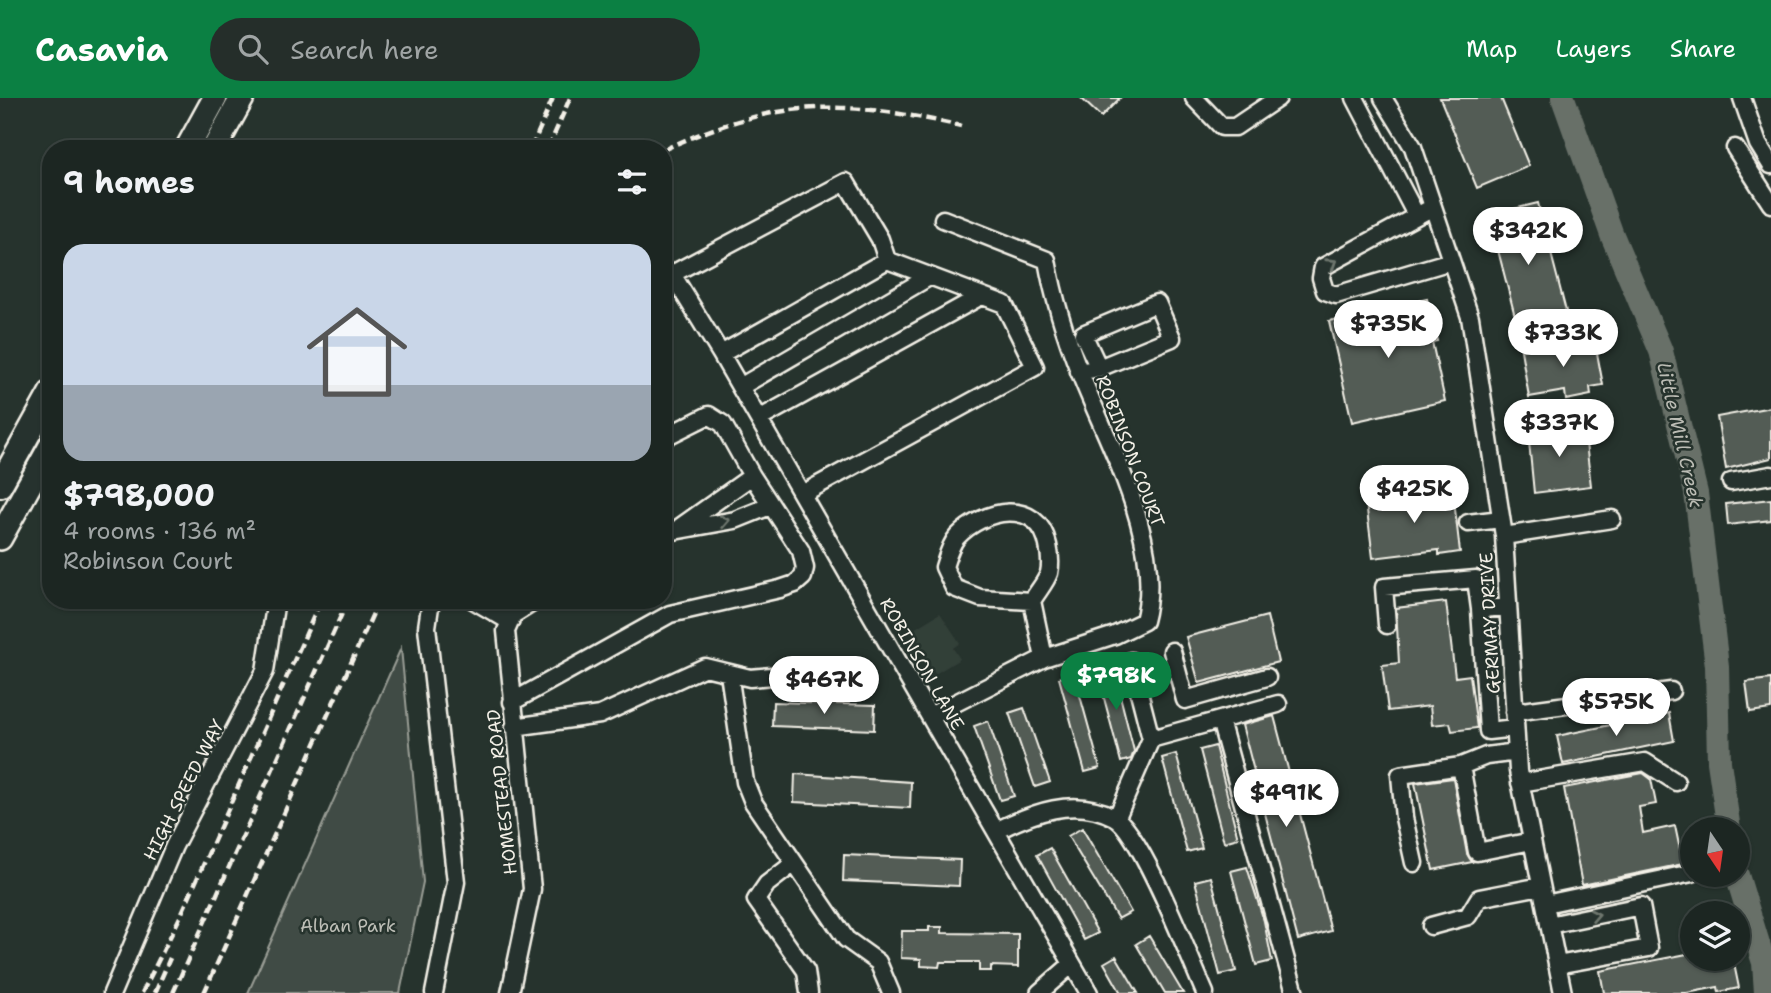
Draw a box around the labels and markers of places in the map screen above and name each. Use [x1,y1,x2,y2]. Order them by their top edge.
pin: $342K [1479,208,1577,267]
pin: $735K [1339,300,1437,360]
pin: $733K [1514,310,1612,369]
pin: $337K [1510,400,1608,459]
pin: $425K [1365,466,1463,525]
pin: $798K [1067,652,1165,712]
pin: $467K [775,656,873,716]
pin: $575K [1567,678,1665,738]
pin: $491K [1237,770,1335,829]

